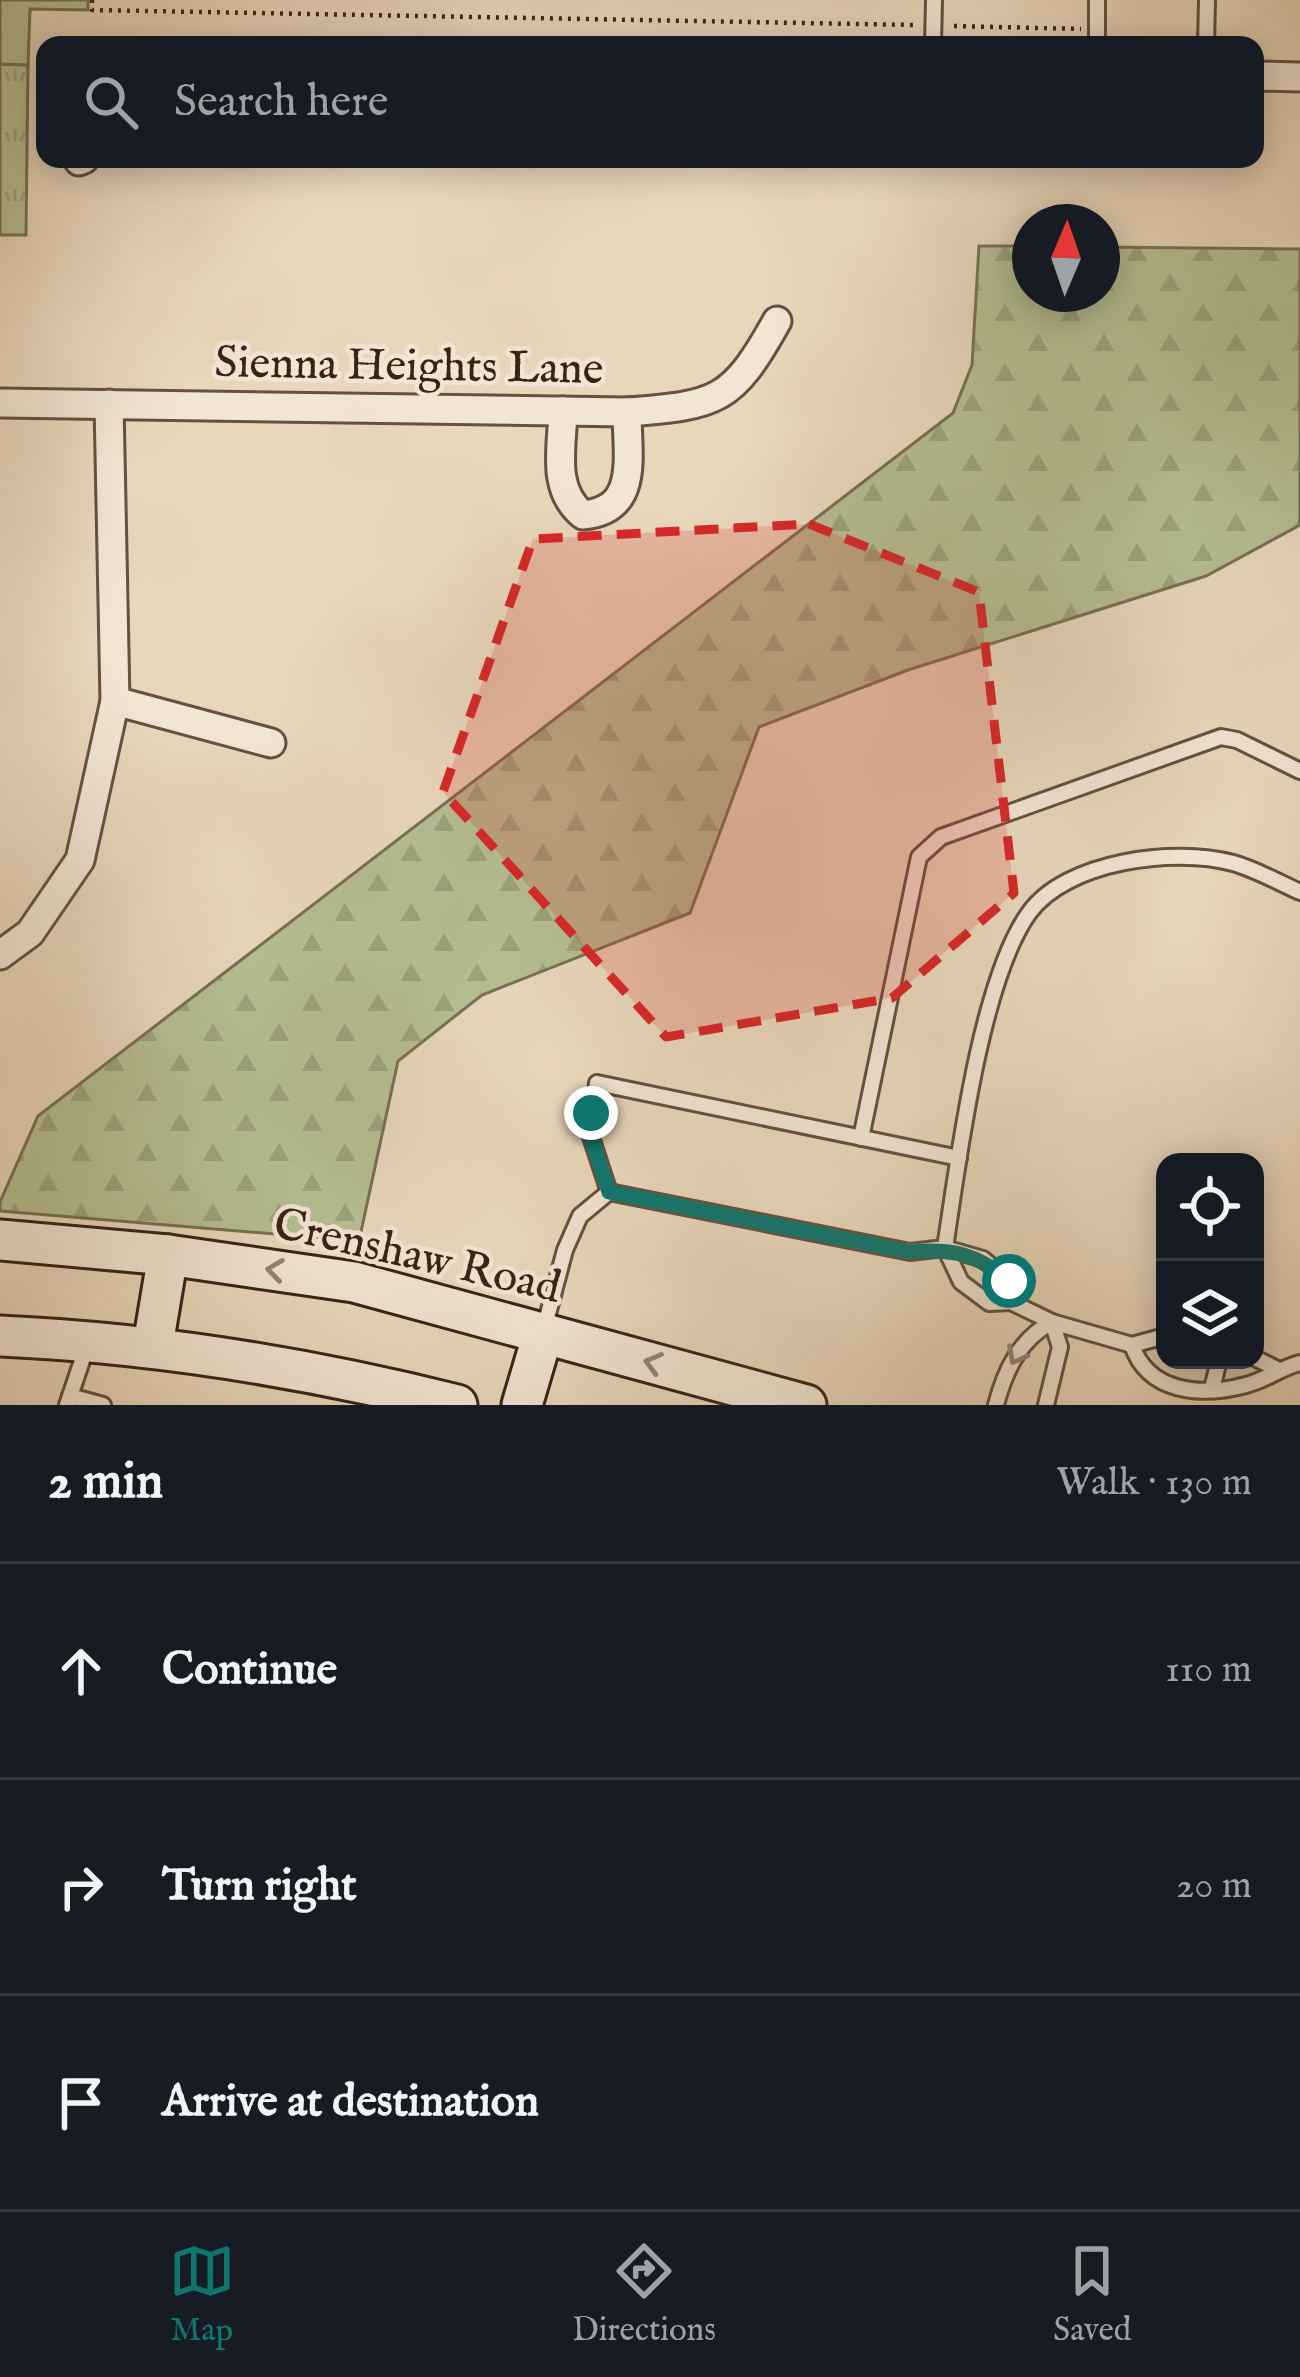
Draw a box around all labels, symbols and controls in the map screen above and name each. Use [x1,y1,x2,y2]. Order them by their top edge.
search box [36,36,1264,168]
icon: search [78,69,144,135]
text: Search here [174,74,388,131]
north arrow [1012,204,1120,312]
street label: Sienna Heights Lane [214,335,604,399]
route end [564,1086,618,1140]
map controls [1156,1153,1264,1369]
button: locate [1156,1153,1264,1261]
street label: Crenshaw Road [268,1196,567,1318]
route start [982,1254,1036,1308]
one-way arrow [265,1258,284,1284]
button: layers [1156,1261,1264,1369]
one-way arrow [1007,1344,1030,1365]
one-way arrow [643,1353,664,1378]
text: 2 min [48,1451,163,1516]
text: Walk · 130 m [1056,1459,1252,1508]
icon: ahead [48,1638,114,1704]
text: Continue [162,1642,337,1699]
text: 110 m [1165,1646,1252,1695]
icon: right [48,1854,114,1920]
text: Turn right [162,1858,357,1915]
text: 20 m [1176,1862,1252,1911]
icon: arrive [48,2070,114,2136]
text: Arrive at destination [162,2074,539,2131]
tab: Map [169,2238,235,2352]
tab: Directions [572,2238,716,2352]
tab: Saved [1053,2238,1131,2352]

